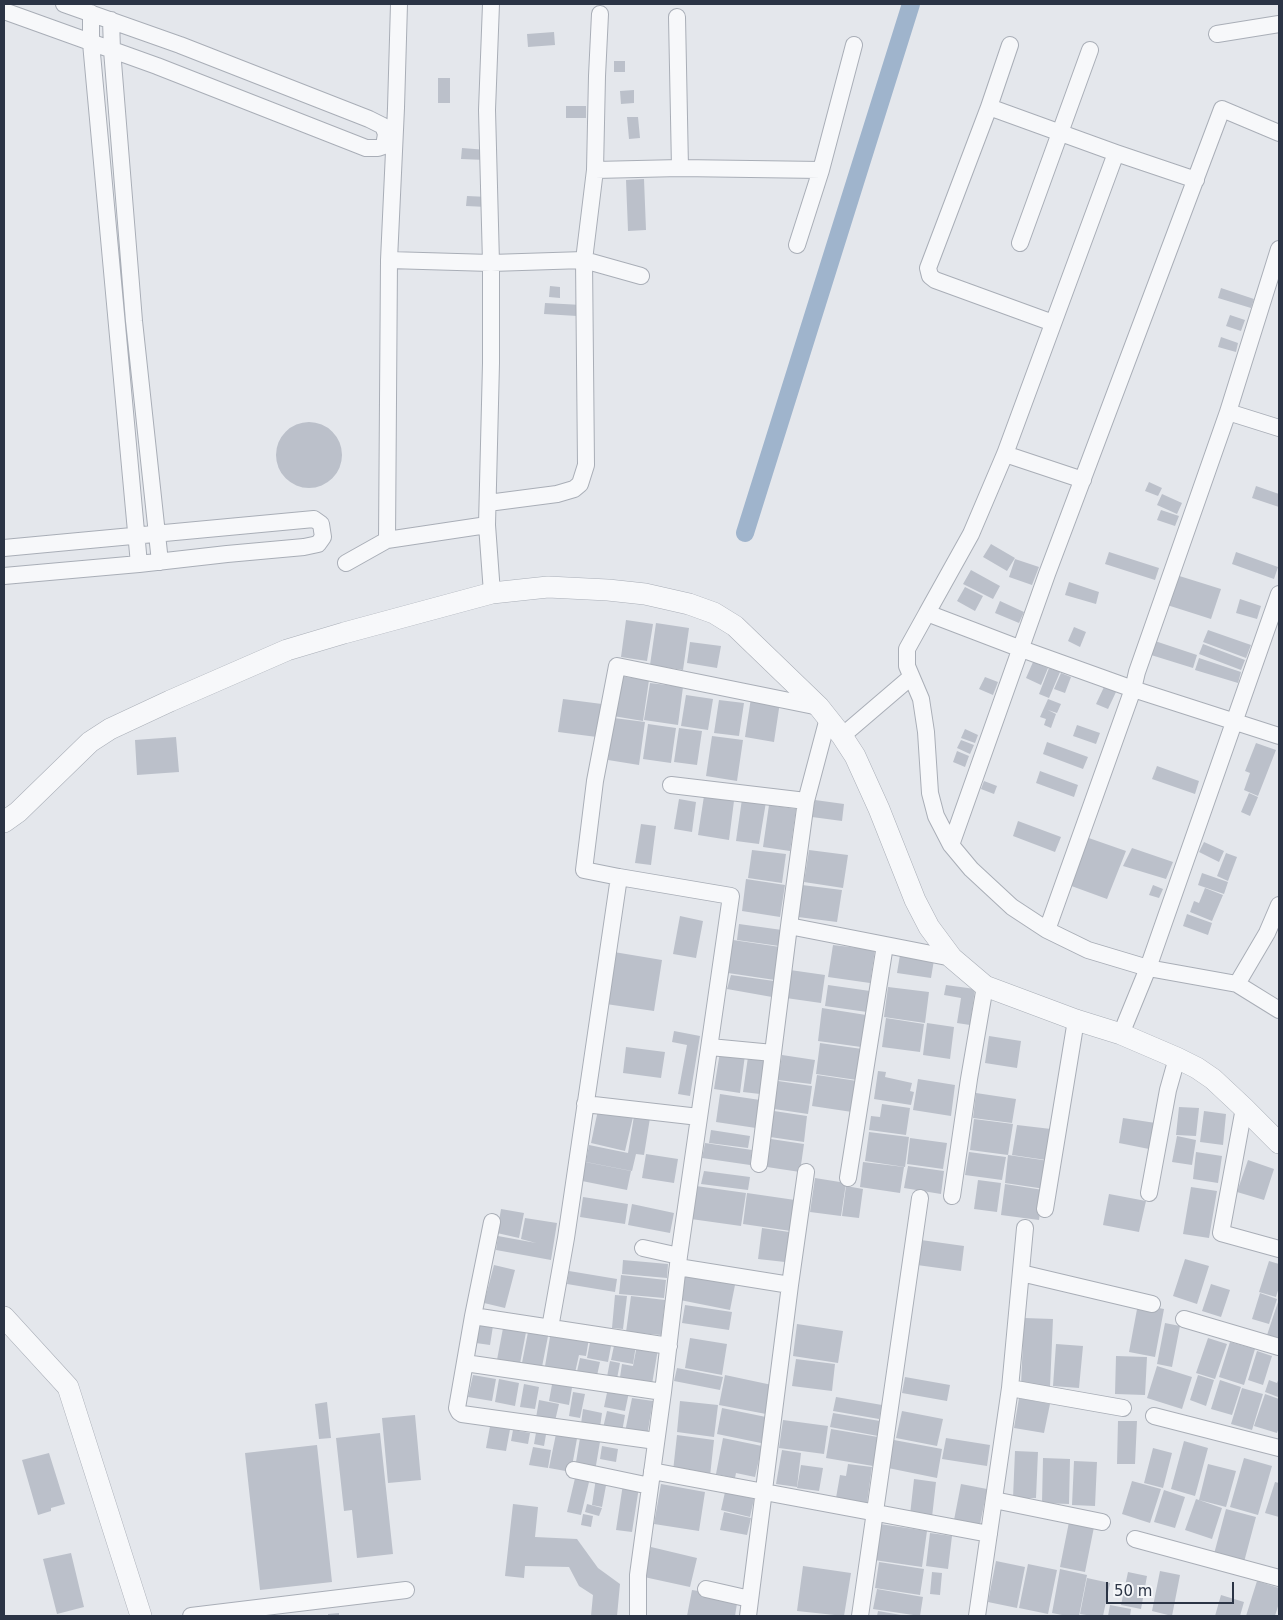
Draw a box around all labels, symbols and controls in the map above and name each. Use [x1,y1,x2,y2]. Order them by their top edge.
scale bar [1108,1572,1236,1604]
text: 50 m [1114,1582,1152,1600]

